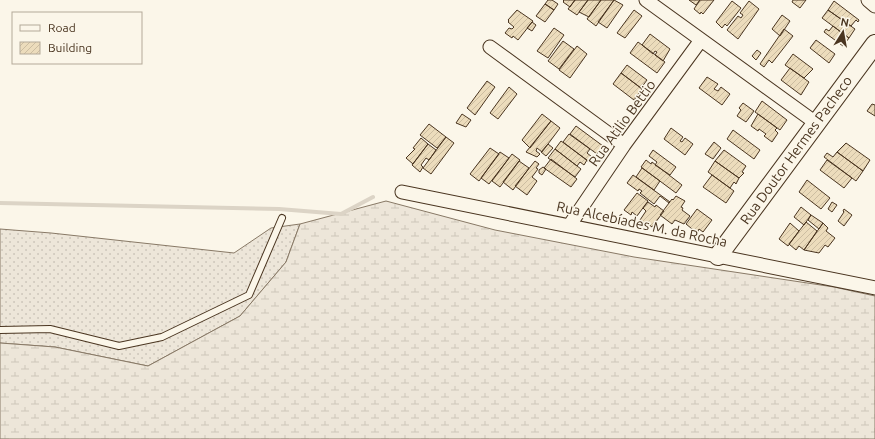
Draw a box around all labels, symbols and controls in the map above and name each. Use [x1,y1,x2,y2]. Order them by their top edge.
legend [12,12,142,64]
north arrow [823,12,863,52]
text: N [840,16,850,29]
text: Road [48,21,76,34]
text: Building [48,41,92,54]
street label: Rua Doutor Hermes Pacheco [737,73,855,227]
street label: Rua Atilio Bettio [585,77,659,169]
street label: Rua Alcebíades M. da Rocha [555,198,729,250]

